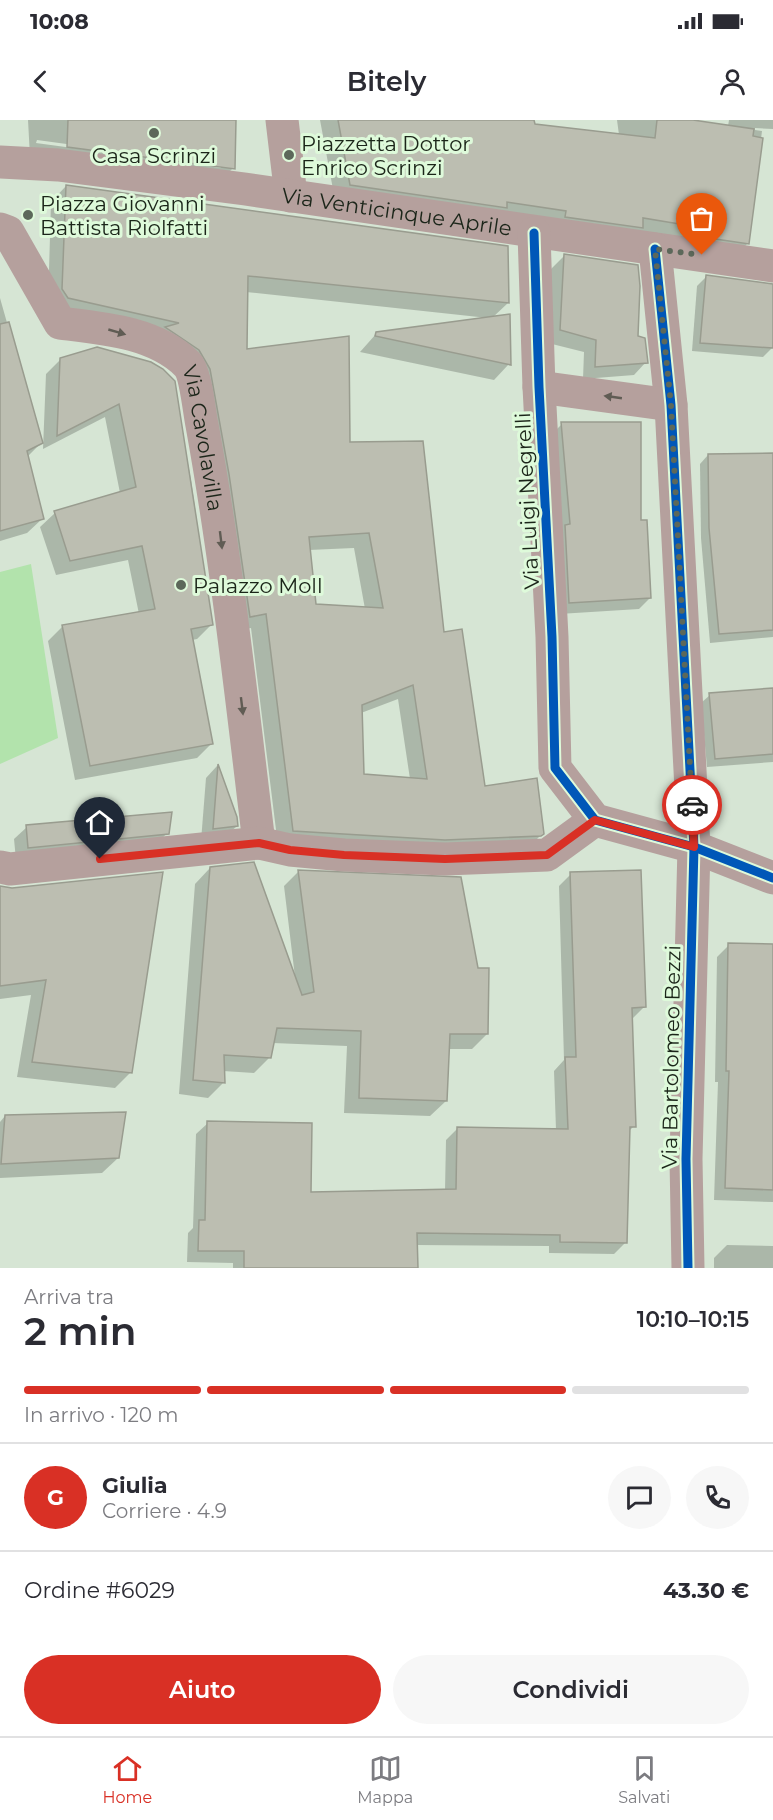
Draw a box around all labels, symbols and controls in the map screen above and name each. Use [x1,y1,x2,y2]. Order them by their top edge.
text: 10:08 [30,8,89,35]
icon: back [24,65,57,98]
text: Bitely [347,65,426,98]
icon: person [716,65,749,98]
marker: Casa Scrinzi [147,126,161,140]
place label: Piazzetta Dottor Enrico Scrinzi [301,131,471,180]
place label: Casa Scrinzi [92,143,216,168]
marker: Piazzetta Dottor Enrico Scrinzi [282,148,296,162]
street label: Via Venticinque Aprile [280,182,513,240]
place label: Piazza Giovanni Battista Riolfatti [40,191,208,240]
pin [676,193,727,255]
icon: bag [685,202,718,235]
marker: Piazza Giovanni Battista Riolfatti [21,208,35,222]
one-way arrow [109,328,127,337]
street label: Via Cavolavilla [178,361,229,513]
one-way arrow [604,392,623,401]
street label: Via Luigi Negrelli [510,412,544,590]
one-way arrow [216,531,225,550]
place label: Palazzo Moll [193,573,323,598]
marker: Palazzo Moll [174,578,188,592]
one-way arrow [238,696,247,715]
courier [662,775,722,835]
icon: car [676,789,709,822]
pin [74,797,125,859]
icon: home [83,806,116,839]
street label: Via Bartolomeo Bezzi [657,945,685,1169]
text: Arriva tra [24,1285,114,1309]
text: 10:10–10:15 [637,1306,749,1333]
text: 2 min [24,1307,137,1355]
text: In arrivo · 120 m [24,1403,179,1427]
button: chat [608,1466,671,1529]
button: phone [686,1466,749,1529]
text: Giulia [102,1472,168,1499]
text: G [47,1484,64,1511]
text: Corriere · 4.9 [102,1499,227,1523]
text: Ordine #6029 [24,1577,175,1604]
text: 43.30 € [663,1577,749,1604]
button: Aiuto [24,1655,381,1724]
button: Condividi [393,1655,749,1724]
tab: Home [103,1752,152,1807]
tab: Mappa [357,1752,413,1807]
tab: Salvati [618,1752,670,1807]

